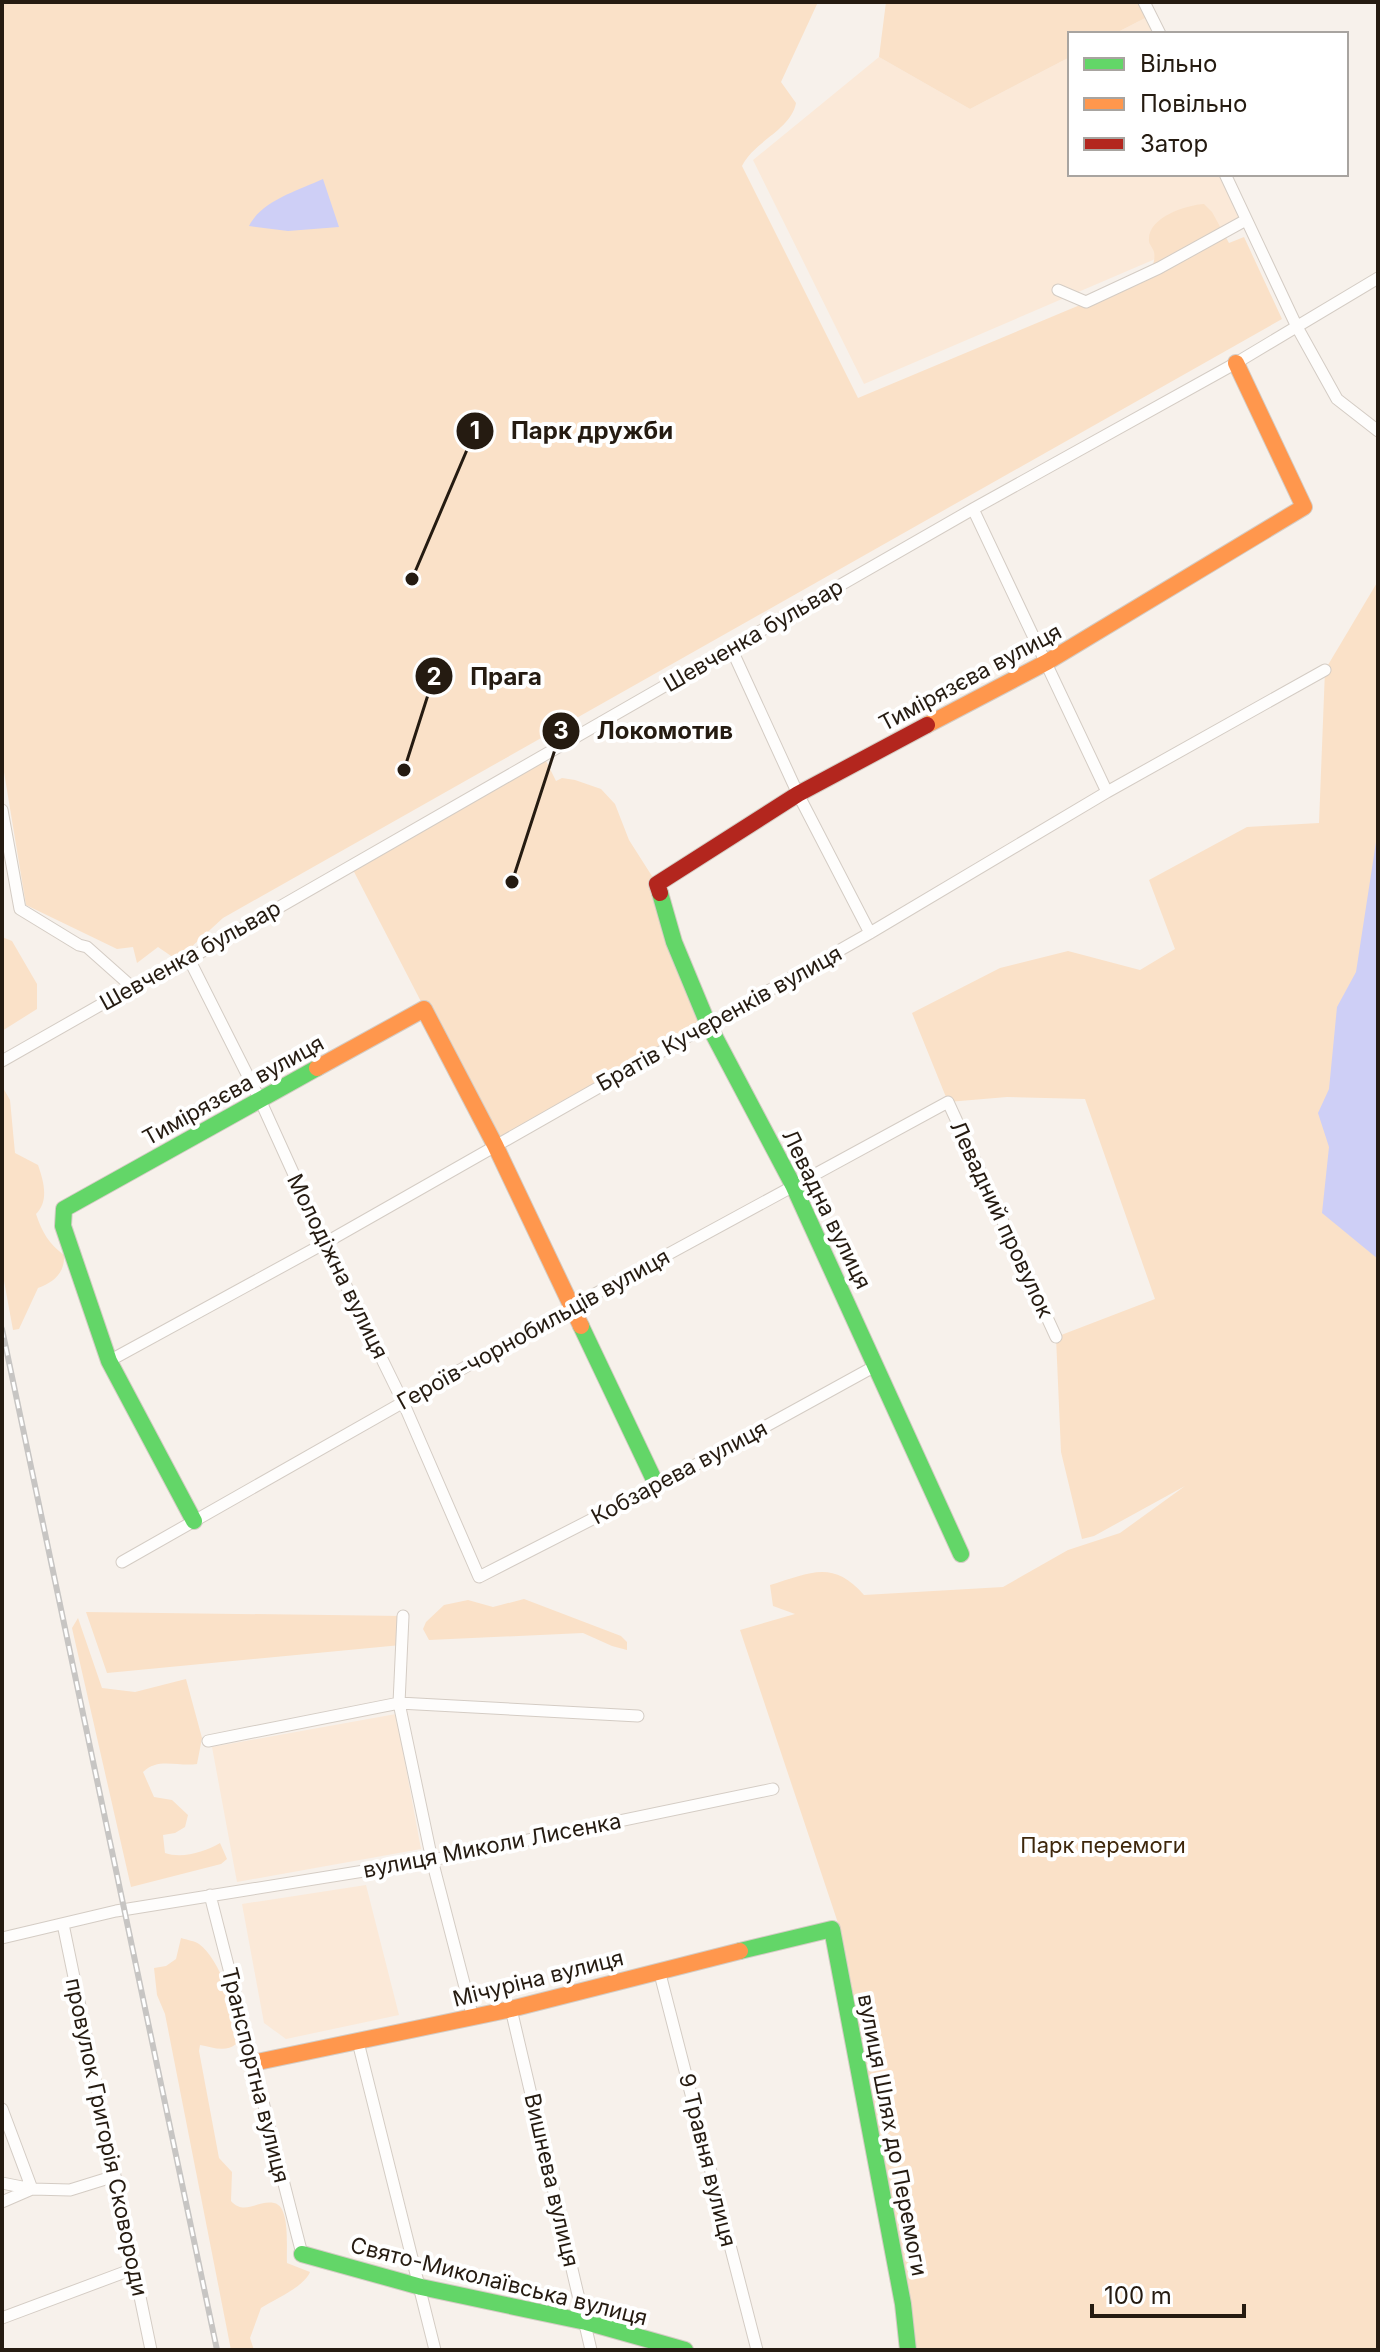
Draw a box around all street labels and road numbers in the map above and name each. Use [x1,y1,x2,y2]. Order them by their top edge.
street label: Шевченка бульвар [659,573,847,697]
street label: Тимірязєва вулиця [874,618,1066,736]
street label: Шевченка бульвар [95,894,285,1016]
street label: Братів Кучеренків вулиця [592,940,846,1096]
street label: Тимірязєва вулиця [138,1029,328,1151]
street label: Левадний провулок [945,1116,1059,1322]
street label: Левадна вулиця [777,1125,877,1293]
street label: Молодіжна вулиця [282,1169,394,1363]
street label: Героїв-чорнобильців вулиця [392,1243,674,1415]
street label: Кобзарева вулиця [587,1415,771,1529]
street label: вулиця Миколи Лисенка [361,1807,623,1883]
street label: Мічуріна вулиця [450,1944,626,2012]
street label: Транспортна вулиця [217,1965,295,2185]
street label: провулок Григорія Сковороди [61,1975,153,2299]
street label: вулиця Шлях до Перемоги [853,1992,933,2278]
street label: 9 Травня вулиця [674,2071,742,2249]
street label: Вишнева вулиця [519,2091,585,2269]
street label: Свято-Миколаївська вулиця [348,2231,650,2331]

